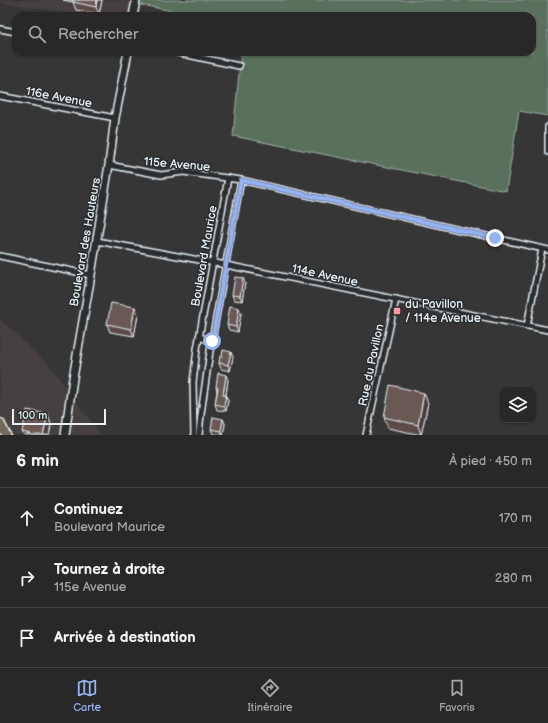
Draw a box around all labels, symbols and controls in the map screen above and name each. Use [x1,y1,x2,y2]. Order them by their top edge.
search box [12,12,536,56]
icon: search [26,23,48,45]
text: Rechercher [58,25,138,44]
street label: 116e Avenue [24,84,93,111]
street label: 115e Avenue [143,154,211,175]
street label: Boulevard des Hauteurs [67,176,104,308]
street label: Boulevard Maurice [188,204,221,308]
route end [486,229,504,247]
street label: 114e Avenue [290,261,359,290]
place label: du Pavillon / 114e Avenue [405,297,481,326]
marker: du Pavillon / 114e Avenue [392,306,402,316]
street label: Rue du Pavillon [355,322,388,408]
route start [203,332,221,350]
map controls [500,387,536,423]
button: layers [500,387,536,423]
scale bar [12,407,106,426]
text: 100 m [18,409,47,422]
text: 6 min [16,451,59,471]
text: À pied · 450 m [449,453,532,469]
text: Continuez [54,500,123,519]
icon: ahead [16,507,38,529]
text: 170 m [499,510,532,526]
text: Boulevard Maurice [54,519,165,535]
text: Tournez à droite [54,560,165,579]
icon: right [16,567,38,589]
text: 280 m [495,570,532,586]
text: 115e Avenue [54,579,126,595]
icon: arrive [16,627,38,649]
text: Arrivée à destination [54,628,196,647]
tab: Carte [73,677,101,714]
tab: Itinéraire [247,677,292,714]
tab: Favoris [439,677,475,714]

